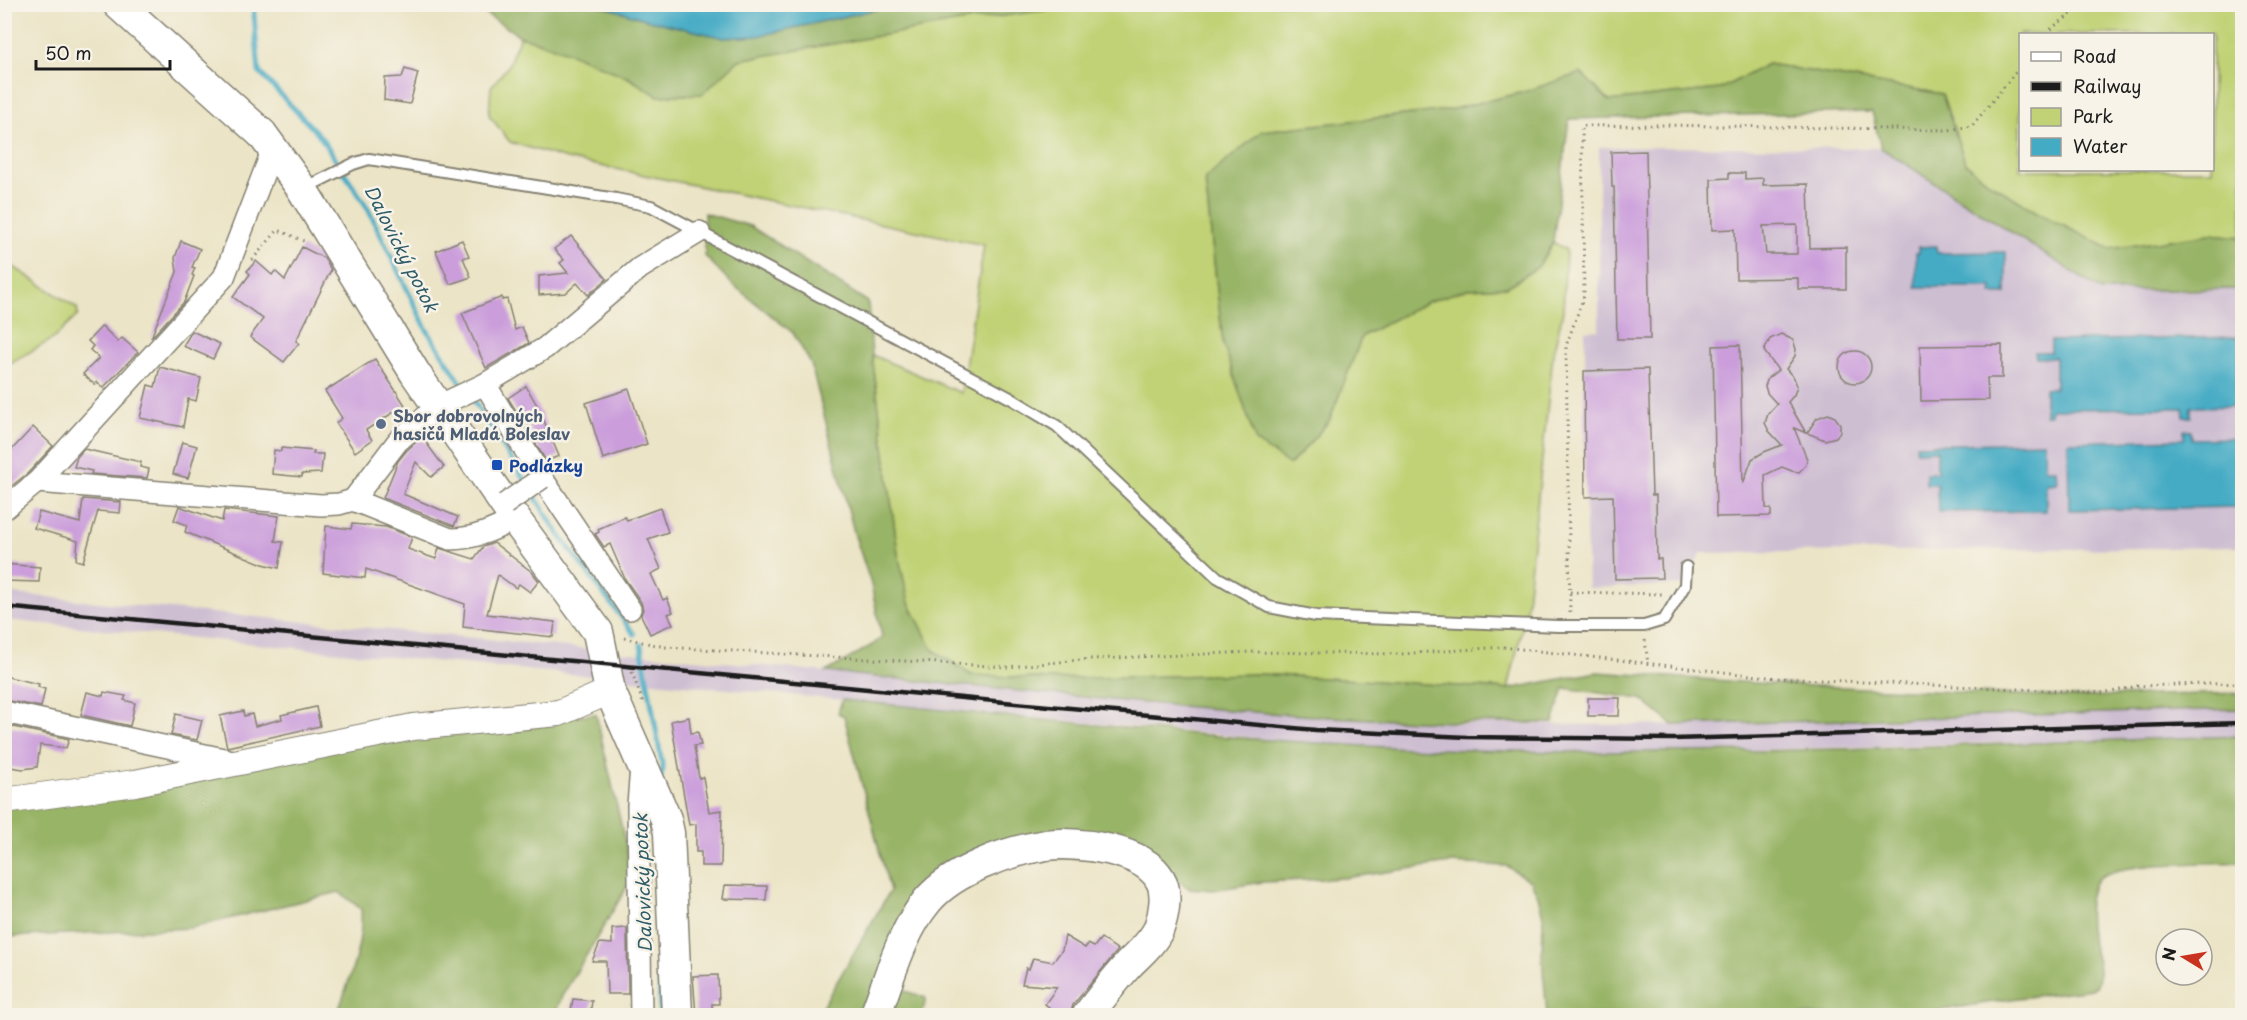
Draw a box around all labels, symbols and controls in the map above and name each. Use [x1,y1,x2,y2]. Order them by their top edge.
scale bar [36,33,170,71]
legend [2019,33,2214,171]
text: 50 m [45,39,92,66]
text: Road [2073,42,2117,69]
text: Railway [2073,72,2141,99]
text: Park [2073,102,2113,129]
text: Water [2073,132,2128,159]
water label: Dalovický potok [358,180,446,317]
place label: Sbor dobrovolných hasičů Mladá Boleslav [393,403,570,445]
marker: Sbor dobrovolných hasičů Mladá Boleslav [374,417,388,431]
place label: Podlázky [509,453,583,477]
marker: Podlázky [490,458,504,472]
water label: Dalovický potok [626,812,658,953]
north arrow [2154,927,2214,987]
text: N [2155,945,2181,962]

